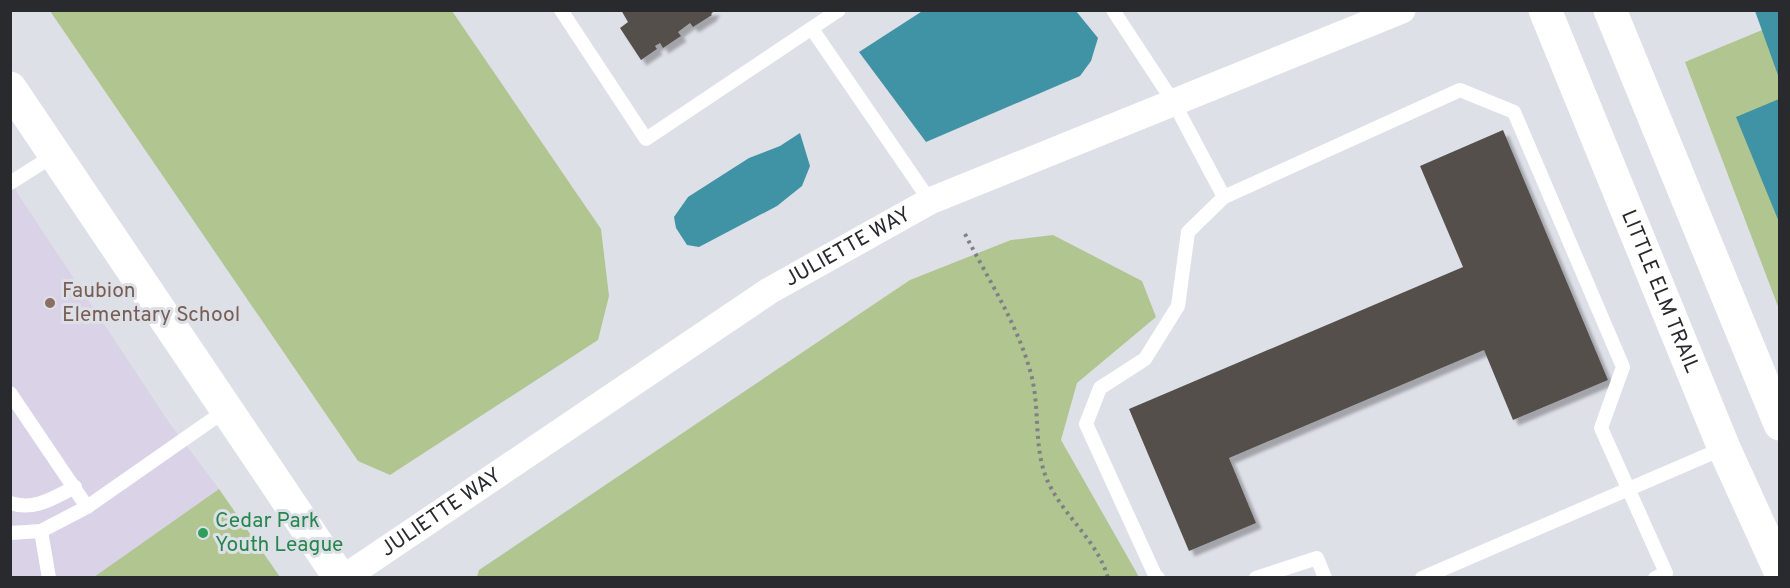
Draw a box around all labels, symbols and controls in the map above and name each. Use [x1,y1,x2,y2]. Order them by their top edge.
street label: JULIETTE WAY [780,201,916,293]
street label: LITTLE ELM TRAIL [1615,206,1705,377]
place label: Faubion Elementary School [62,278,240,329]
marker: Faubion Elementary School [43,296,57,310]
street label: JULIETTE WAY [375,462,507,563]
place label: Cedar Park Youth League [215,508,343,559]
marker: Cedar Park Youth League [196,526,210,540]

